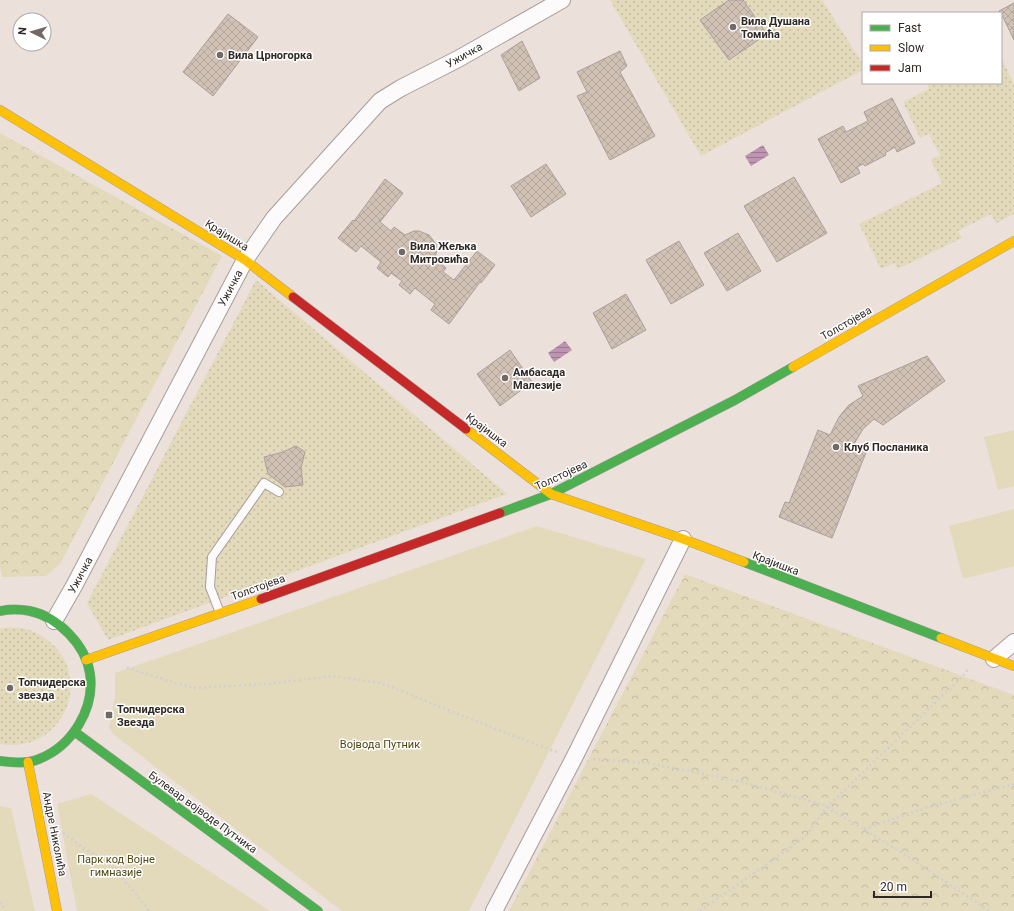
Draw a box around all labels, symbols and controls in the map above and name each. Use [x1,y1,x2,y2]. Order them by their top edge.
north arrow [12,12,52,52]
legend [862,12,1002,84]
place label: Вила Душана Томића [741,15,810,41]
text: Fast [898,21,921,35]
marker: Вила Душана Томића [728,22,738,32]
text: N [16,27,29,36]
street label: Ужичка [444,40,485,71]
text: Slow [898,41,924,55]
place label: Вила Црногорка [228,49,312,62]
marker: Вила Црногорка [215,50,225,60]
text: Jam [898,61,922,75]
street label: Крајишка [203,217,251,254]
place label: Вила Жељка Митровића [410,240,477,266]
marker: Вила Жељка Митровића [397,247,407,257]
street label: Ужичка [215,268,245,309]
street label: Толстојева [819,304,874,343]
place label: Амбасада Малезије [513,366,565,392]
marker: Амбасада Малезије [500,373,510,383]
street label: Крајишка [463,410,510,450]
place label: Клуб Посланика [844,441,928,454]
marker: Клуб Посланика [831,442,841,452]
street label: Толстојева [533,458,590,493]
street label: Крајишка [751,549,801,578]
street label: Ужичка [65,555,95,596]
street label: Толстојева [229,572,287,603]
place label: Топчидерска звезда [18,676,86,702]
marker: Топчидерска звезда [5,683,15,693]
place label: Топчидерска Звезда [117,703,185,729]
marker: Топчидерска Звезда [104,710,114,720]
park label: Војвода Путник [340,738,420,751]
street label: Булевар војводе Путника [146,769,259,856]
street label: Андре Николића [40,791,69,878]
park label: Парк код Војне гимназије [77,853,155,879]
scale bar [874,873,931,899]
text: 20 m [880,880,907,894]

